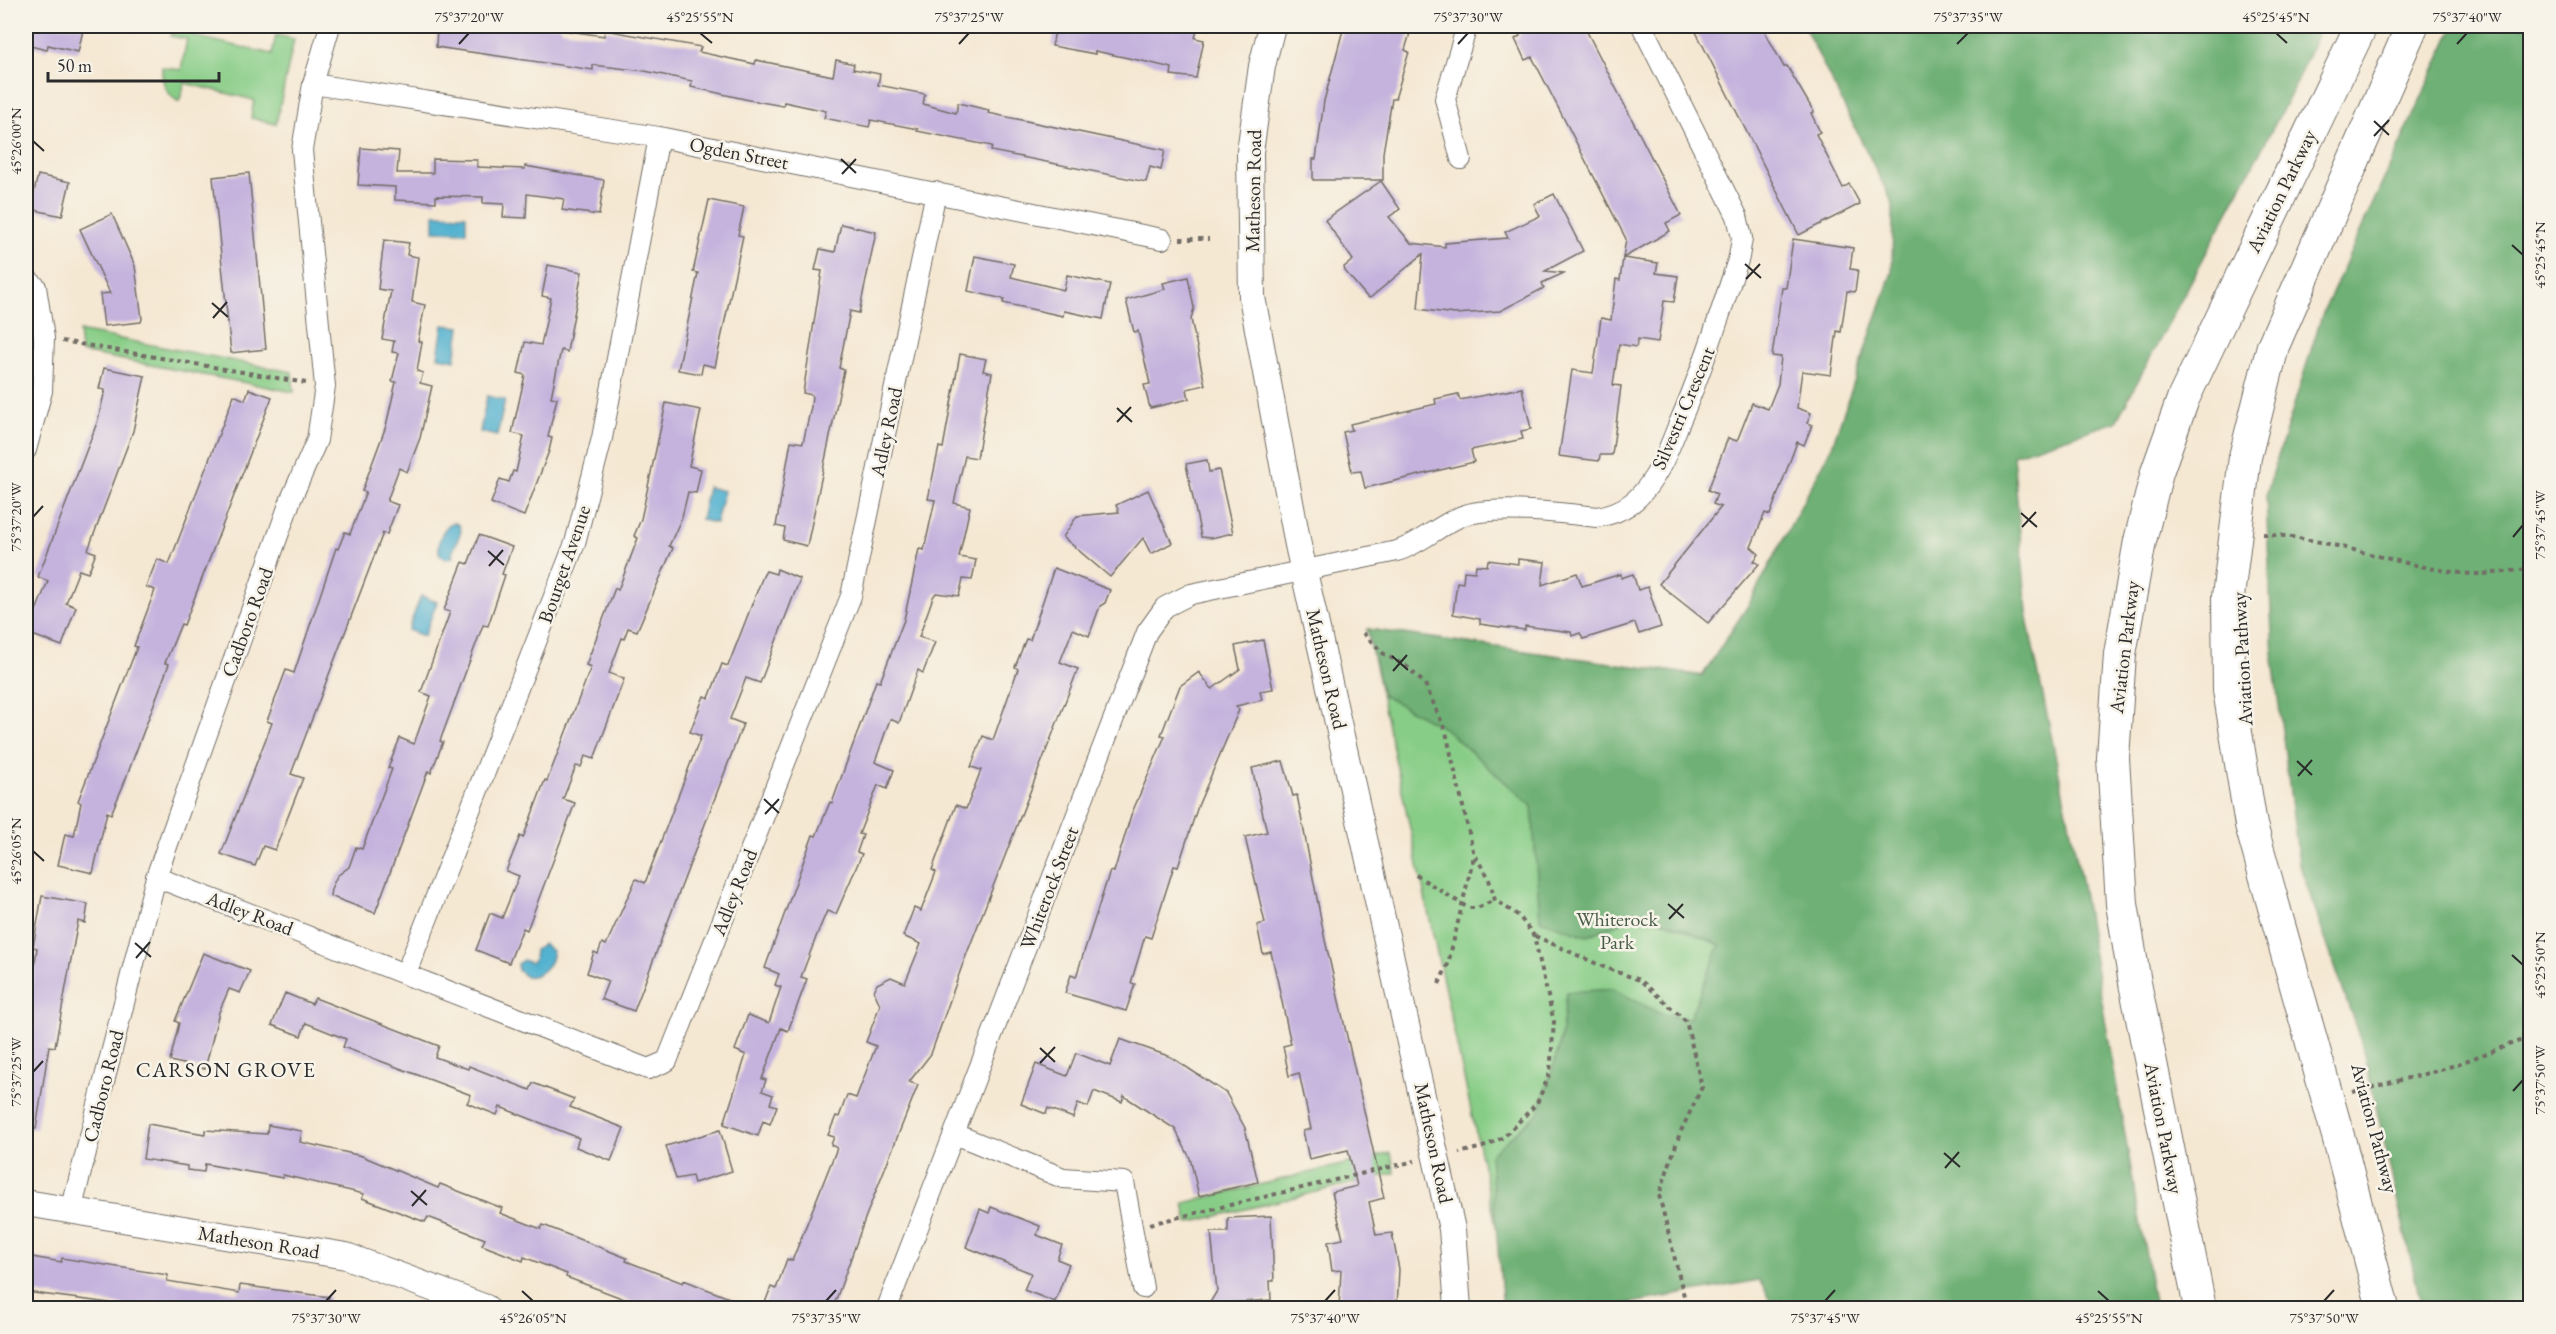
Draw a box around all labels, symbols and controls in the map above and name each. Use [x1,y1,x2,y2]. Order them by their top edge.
text: 75°37'20"W [434,7,504,26]
text: 45°25'55"N [666,7,734,26]
text: 75°37'25"W [934,7,1004,26]
text: 75°37'30"W [1433,7,1503,26]
text: 75°37'35"W [1933,7,2003,26]
text: 45°25'45"N [2242,7,2310,26]
text: 75°37'40"W [2432,7,2502,26]
scale bar [48,45,219,83]
text: 50 m [57,54,92,77]
text: 45°26'00"N [6,107,25,175]
street label: Aviation Parkway [2240,125,2322,258]
street label: Matheson Road [1239,129,1267,253]
street label: Ogden Street [687,131,791,175]
text: 45°25'45"N [2530,221,2549,289]
street label: Silvestri Crescent [1645,342,1721,473]
street label: Adley Road [864,384,908,480]
text: 75°37'20"W [6,482,25,552]
text: 75°37'45"W [2530,490,2549,560]
street label: Bourget Avenue [532,501,596,626]
street label: Cadboro Road [215,563,279,680]
street label: Aviation Parkway [2103,579,2145,716]
street label: Aviation Pathway [2226,591,2259,727]
street label: Matheson Road [1301,606,1354,733]
text: 45°26'05"N [6,817,25,885]
street label: Whiterock Street [1014,822,1085,953]
street label: Adley Road [704,844,763,940]
street label: Adley Road [202,884,298,942]
park label: Whiterock Park [1576,906,1658,955]
text: 45°25'50"N [2530,931,2549,999]
street label: Cadboro Road [76,1026,130,1145]
text: 75°37'25"W [6,1037,25,1107]
text: 75°37'50"W [2530,1045,2549,1115]
district label: CARSON GROVE [136,1056,316,1083]
street label: Aviation Parkway [2138,1059,2190,1196]
street label: Aviation Pathway [2345,1059,2405,1196]
street label: Matheson Road [1409,1080,1460,1207]
street label: Matheson Road [196,1220,323,1265]
text: 75°37'30"W [291,1308,361,1327]
text: 45°26'05"N [499,1308,567,1327]
text: 75°37'35"W [791,1308,861,1327]
text: 75°37'40"W [1290,1308,1360,1327]
text: 75°37'45"W [1790,1308,1860,1327]
text: 45°25'55"N [2075,1308,2143,1327]
text: 75°37'50"W [2289,1308,2359,1327]

